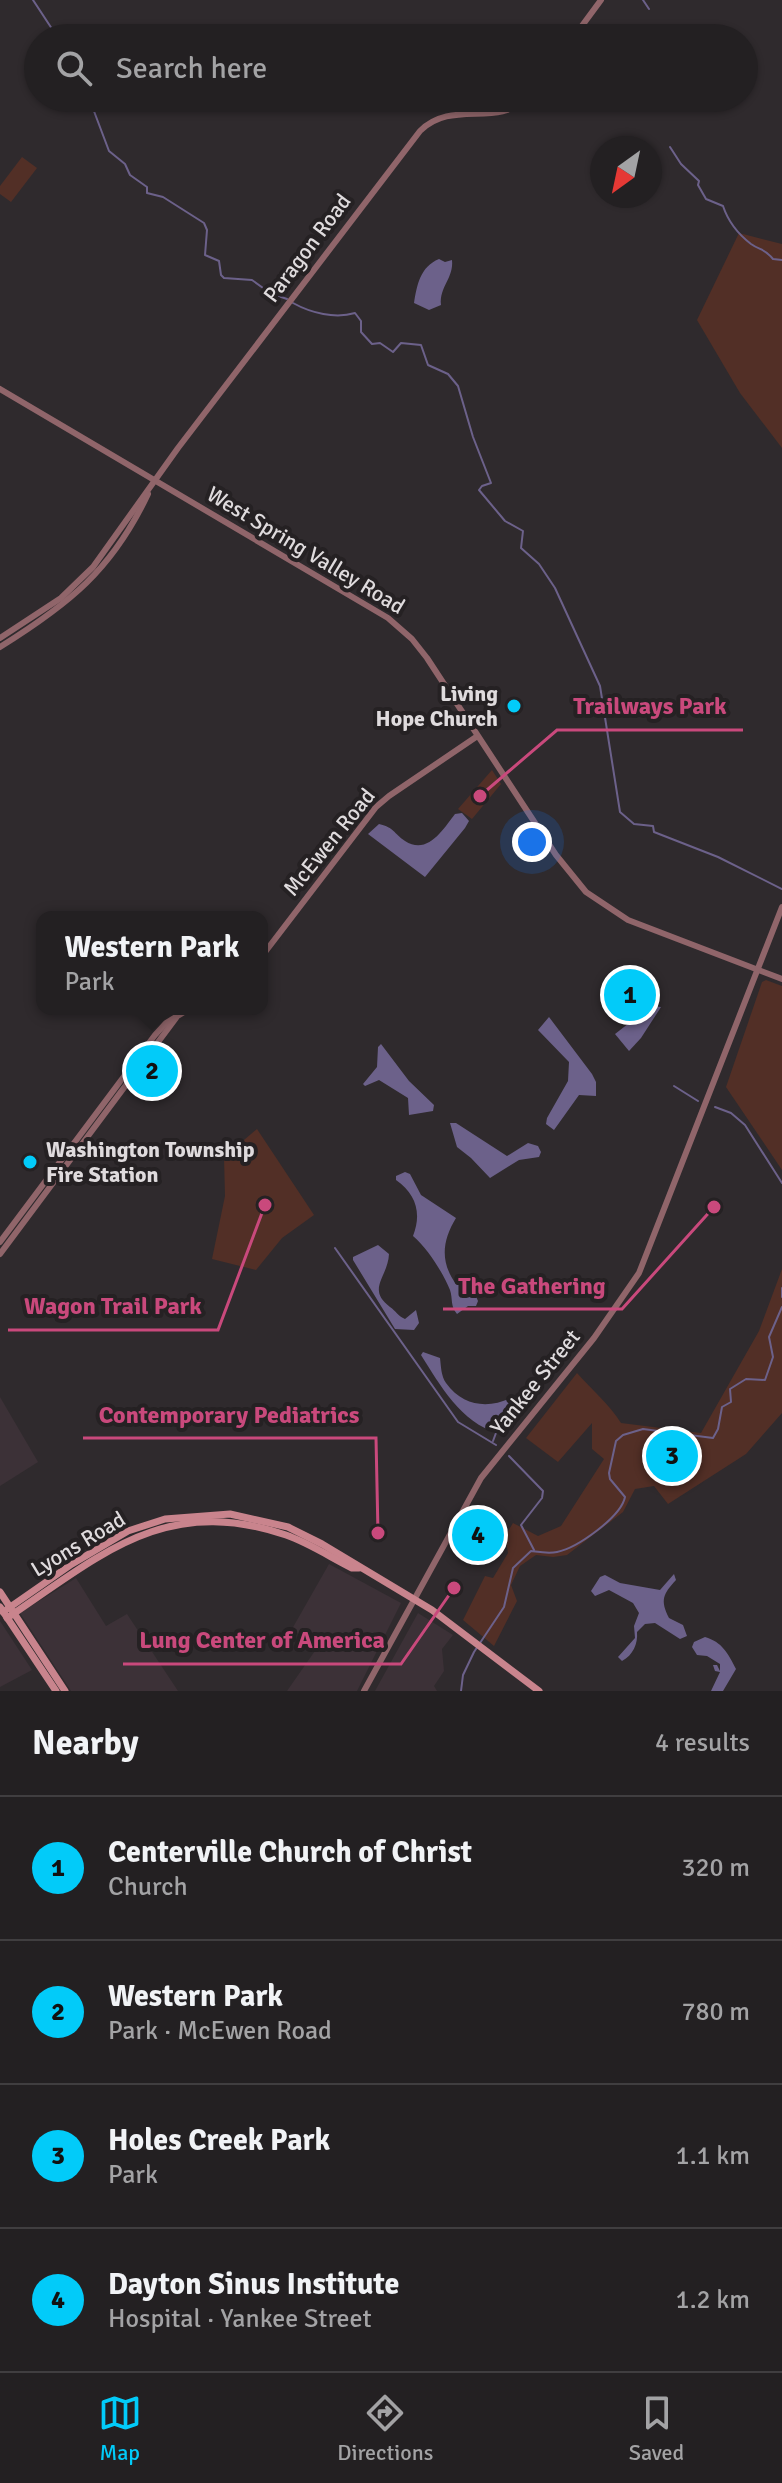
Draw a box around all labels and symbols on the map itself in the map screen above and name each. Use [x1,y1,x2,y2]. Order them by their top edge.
north arrow [590,136,662,208]
street label: Paragon Road [257,188,357,308]
street label: West Spring Valley Road [202,480,410,620]
place label: Living Hope Church [376,680,498,732]
callout: Trailways Park [557,682,743,730]
text: Trailways Park [573,691,727,721]
marker: Living Hope Church [505,697,523,715]
street label: McEwen Road [277,783,381,901]
your location [512,822,552,862]
pin: 1 [604,965,656,1025]
pin: 2 [126,1041,178,1101]
place label: Washington Township Fire Station [46,1136,255,1188]
marker: Washington Township Fire Station [21,1153,39,1171]
callout: The Gathering [443,1261,622,1309]
text: The Gathering [458,1271,606,1301]
callout: Wagon Trail Park [8,1282,218,1330]
text: Wagon Trail Park [24,1291,202,1321]
street label: Yankee Street [484,1324,586,1440]
callout: Contemporary Pediatrics [83,1390,376,1438]
text: Contemporary Pediatrics [99,1400,360,1430]
pin: 3 [646,1426,698,1486]
street label: Lyons Road [26,1505,130,1583]
pin: 4 [452,1505,504,1565]
callout: Lung Center of America [123,1616,401,1664]
text: Lung Center of America [139,1625,385,1655]

